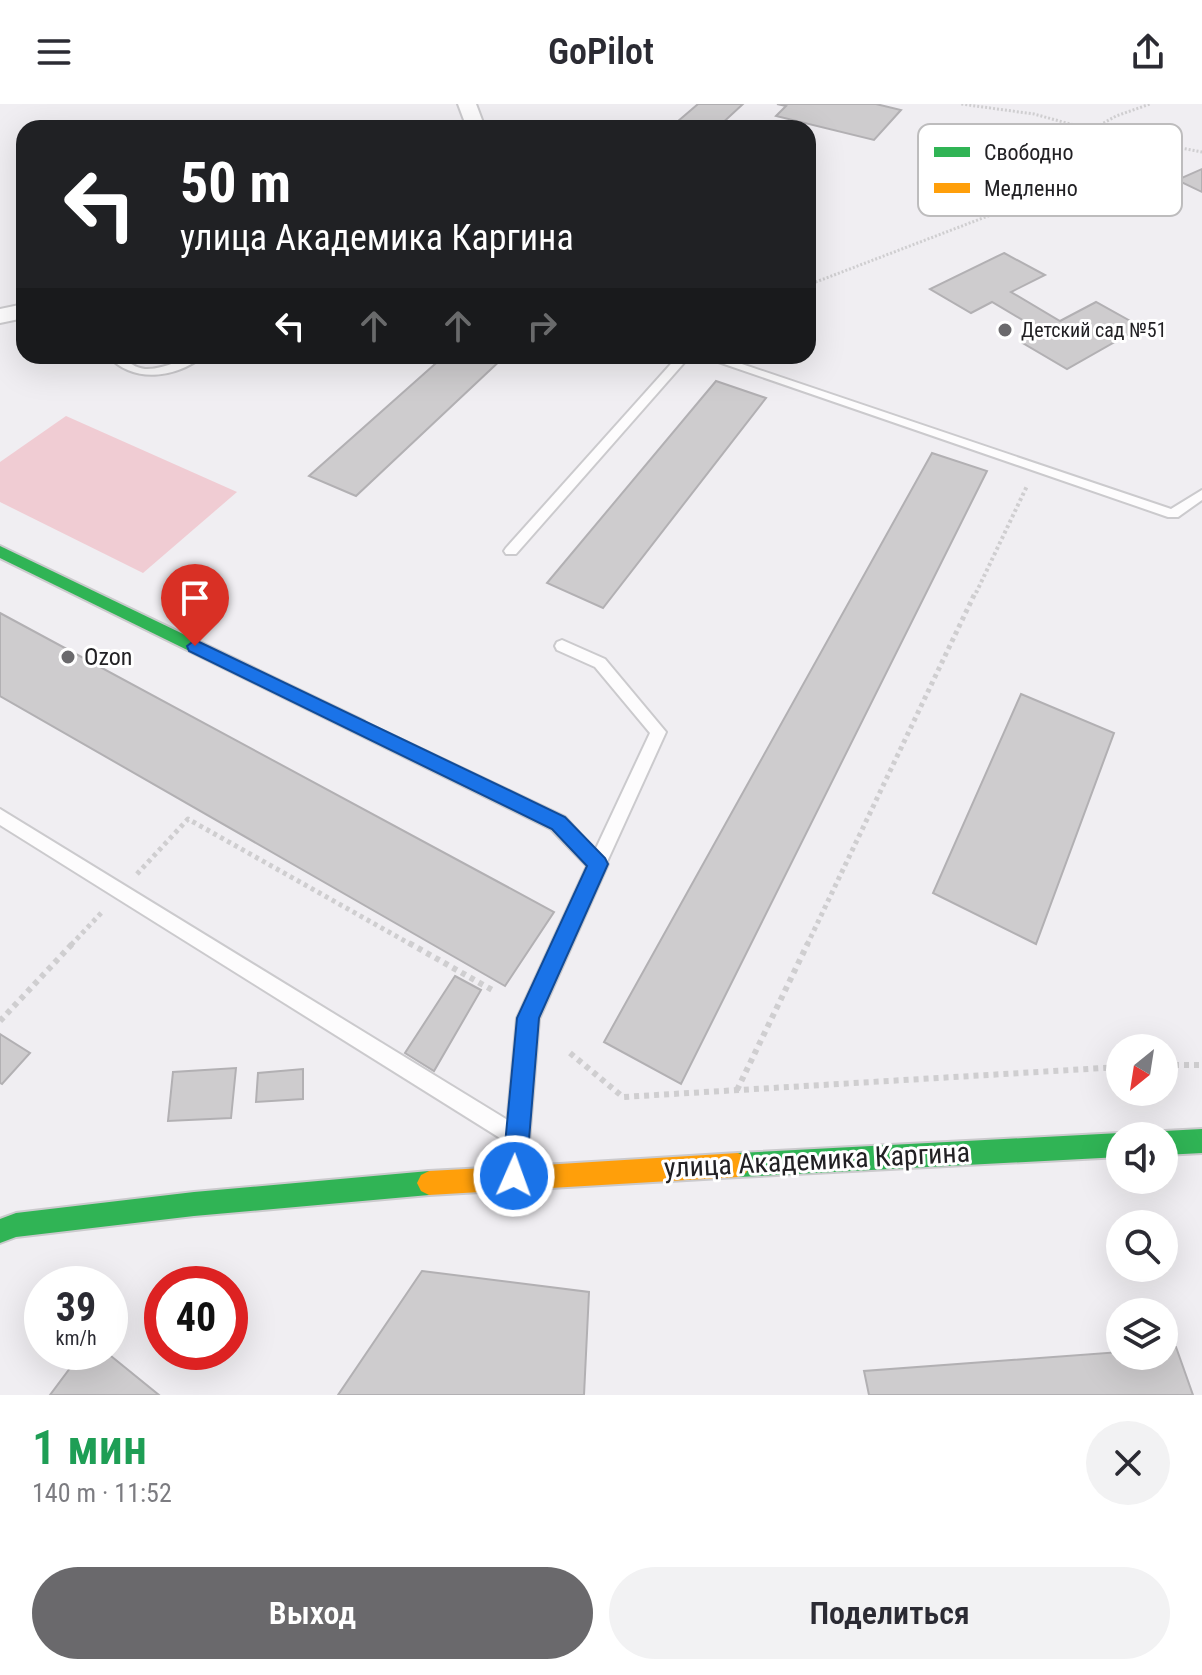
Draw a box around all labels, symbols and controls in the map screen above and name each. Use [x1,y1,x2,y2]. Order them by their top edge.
icon: menu [32,30,76,74]
icon: share [1126,30,1170,74]
text: GoPilot [548,31,654,73]
legend [918,124,1182,216]
text: Свободно [984,140,1074,165]
text: 50 m [180,150,291,216]
icon: left [48,152,152,256]
text: Медленно [984,176,1078,201]
text: улица Академика Каргина [180,217,574,259]
icon: left [268,304,312,348]
icon: ahead [352,304,396,348]
icon: ahead [436,304,480,348]
icon: right [520,304,564,348]
place label: Детский сад №51 [1021,318,1167,342]
marker: Детский сад №51 [996,321,1014,339]
pin [161,564,229,646]
icon: arrive [173,576,217,620]
place label: Ozon [84,643,132,671]
marker: Ozon [59,648,77,666]
north arrow [1106,1034,1178,1106]
map controls [1106,1034,1178,1370]
button: sound [1106,1122,1178,1194]
position arrow [472,1134,556,1218]
street label: улица Академика Каргина [663,1136,971,1184]
button: search [1106,1210,1178,1282]
speed limit sign: 40 [144,1266,248,1370]
text: 39 [56,1284,96,1331]
button: layers [1106,1298,1178,1370]
text: km/h [55,1326,97,1350]
text: 1 мин [32,1419,147,1476]
button: close [1086,1421,1170,1505]
text: 140 m · 11:52 [32,1478,172,1508]
button: Выход [32,1567,593,1659]
button: Поделиться [609,1567,1170,1659]

